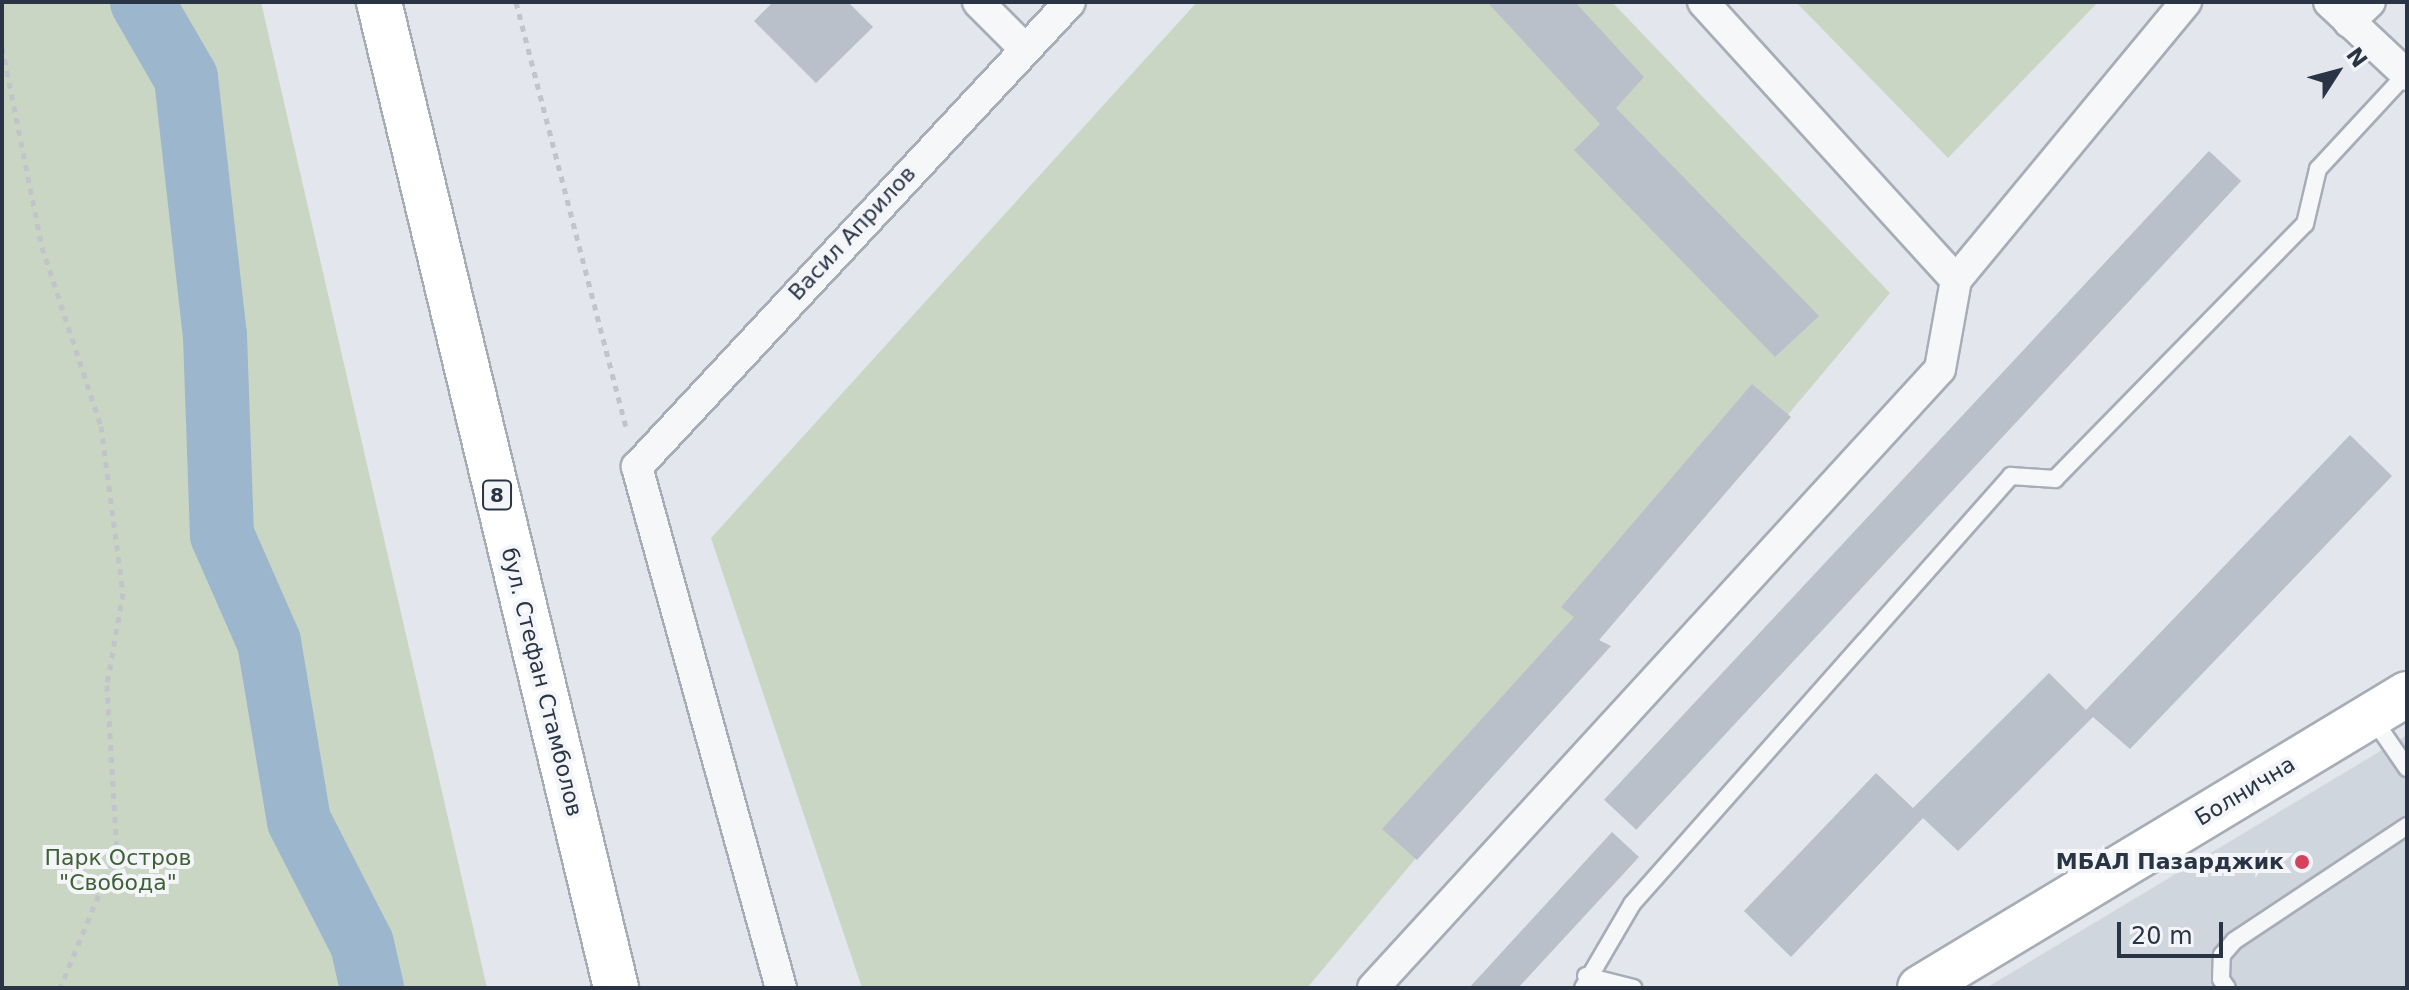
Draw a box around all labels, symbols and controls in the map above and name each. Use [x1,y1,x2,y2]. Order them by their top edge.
north arrow [2297,32,2377,112]
text: N [2341,43,2372,72]
street label: Васил Априлов [783,160,921,306]
road number: 8 [481,479,513,511]
street label: бул. Стефан Стамболов [496,545,588,819]
street label: Болнична [2190,751,2300,831]
park label: Парк Остров "Свобода" [45,844,191,896]
place label: МБАЛ Пазарджик [2056,849,2284,875]
marker: МБАЛ Пазарджик [2291,851,2313,873]
scale bar [2121,906,2227,956]
text: 20 m [2131,922,2193,950]

